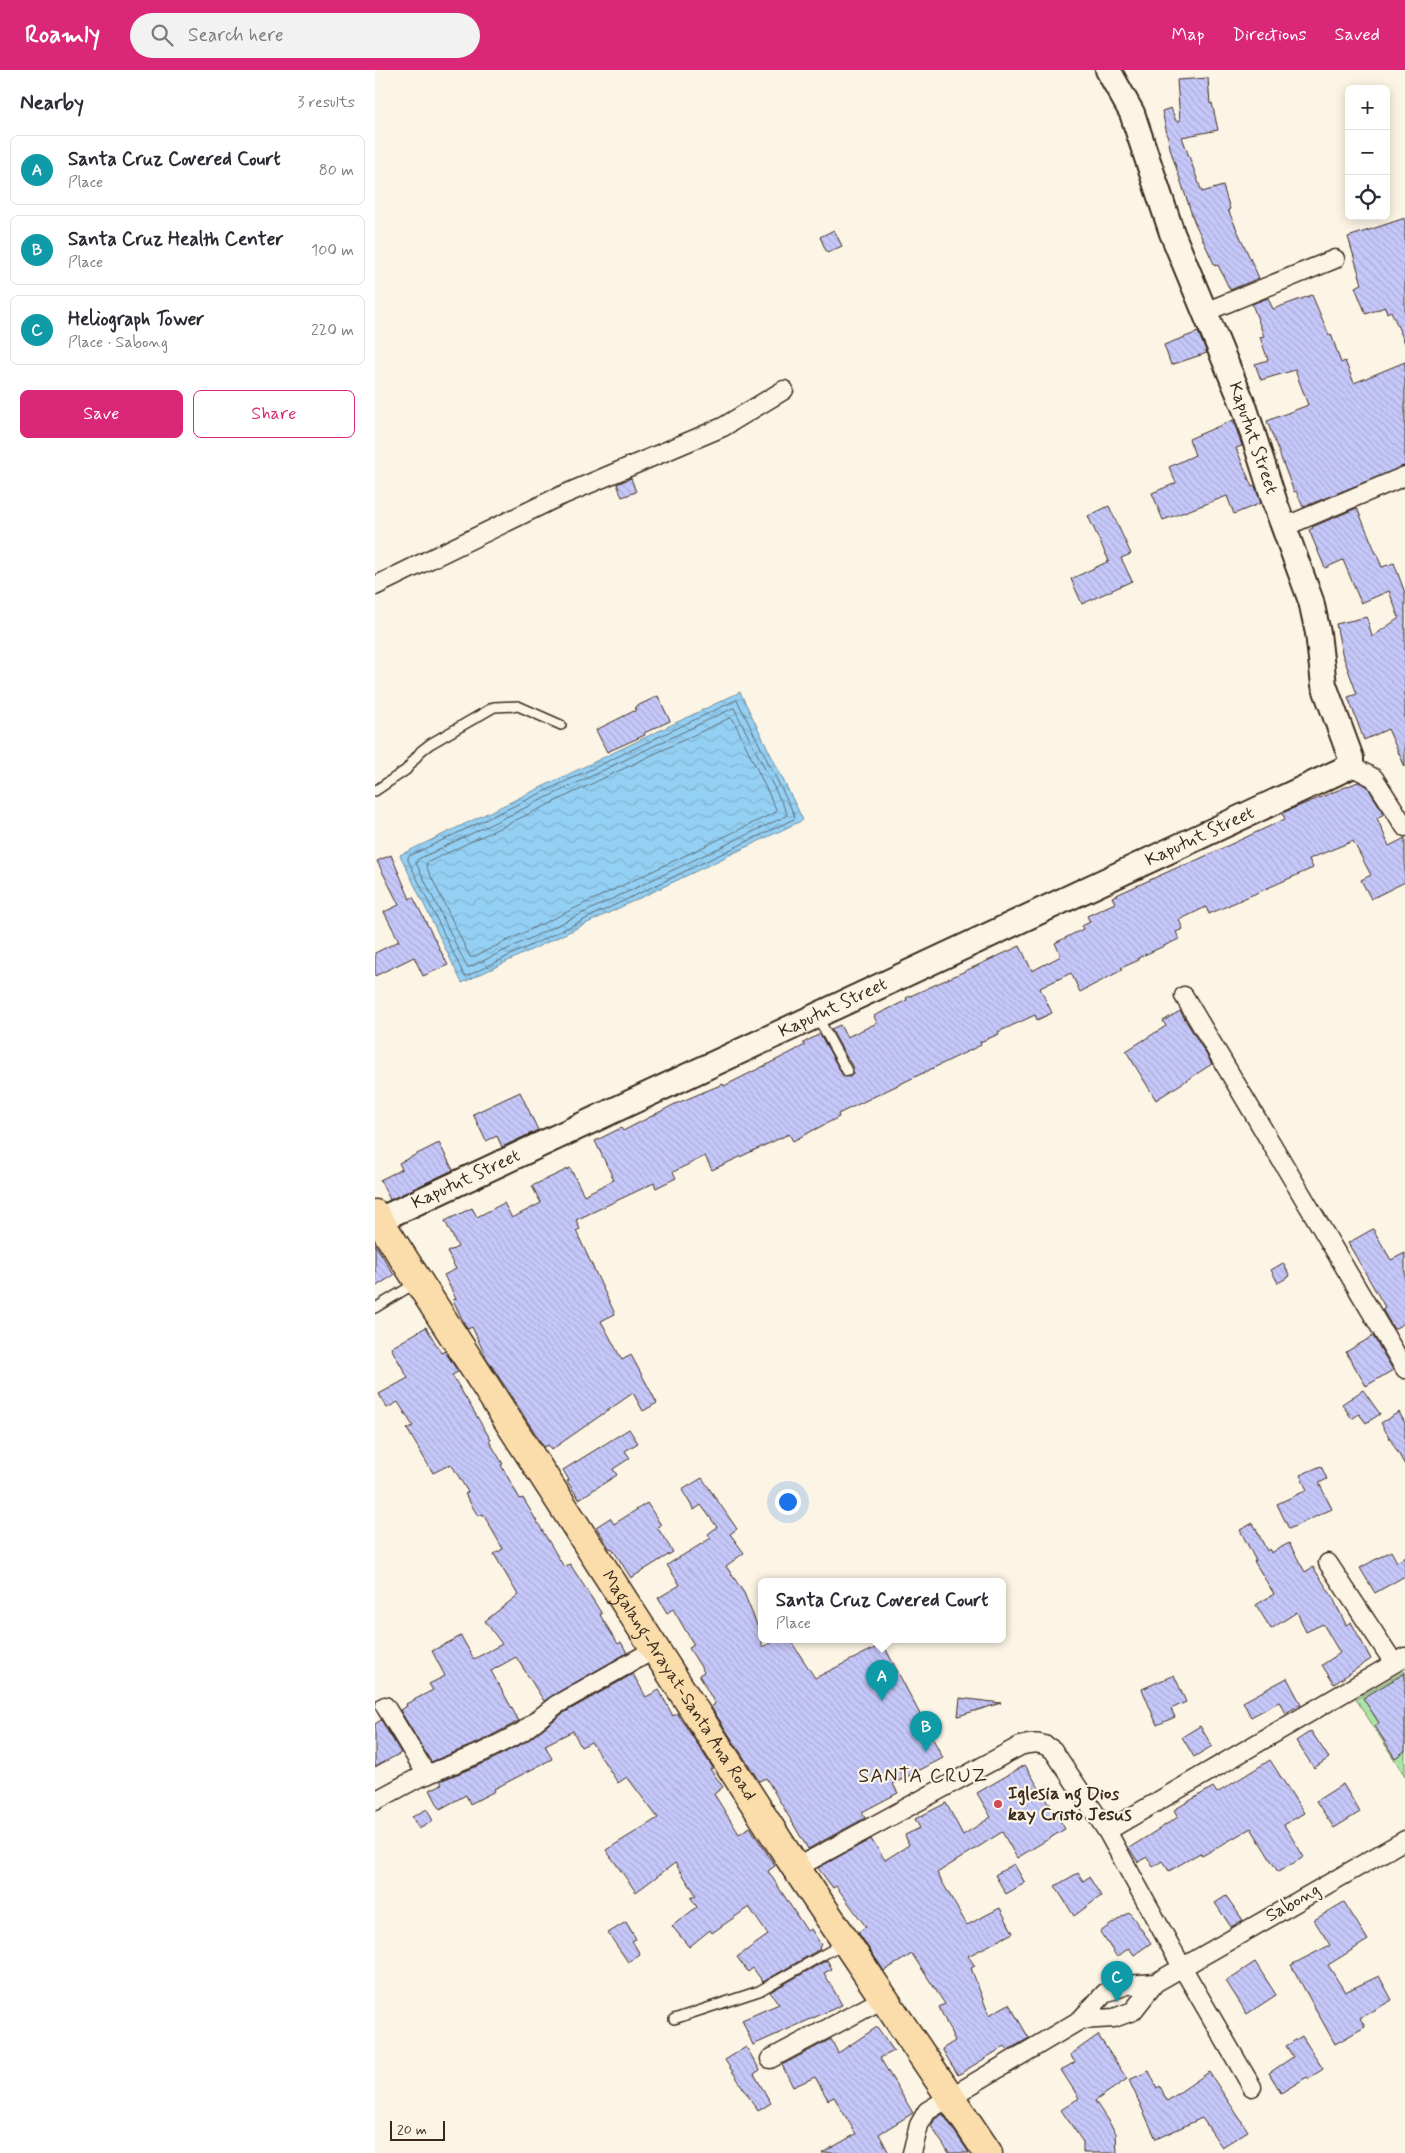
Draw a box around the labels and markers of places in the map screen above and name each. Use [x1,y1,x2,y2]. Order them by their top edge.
pin: A [866,1660,898,1701]
pin: B [910,1711,942,1752]
place label: Iglesia ng Dios kay Cristo Jesus [1008,1782,1132,1827]
marker: Iglesia ng Dios kay Cristo Jesus [992,1798,1004,1810]
pin: C [1101,1961,1133,2002]

